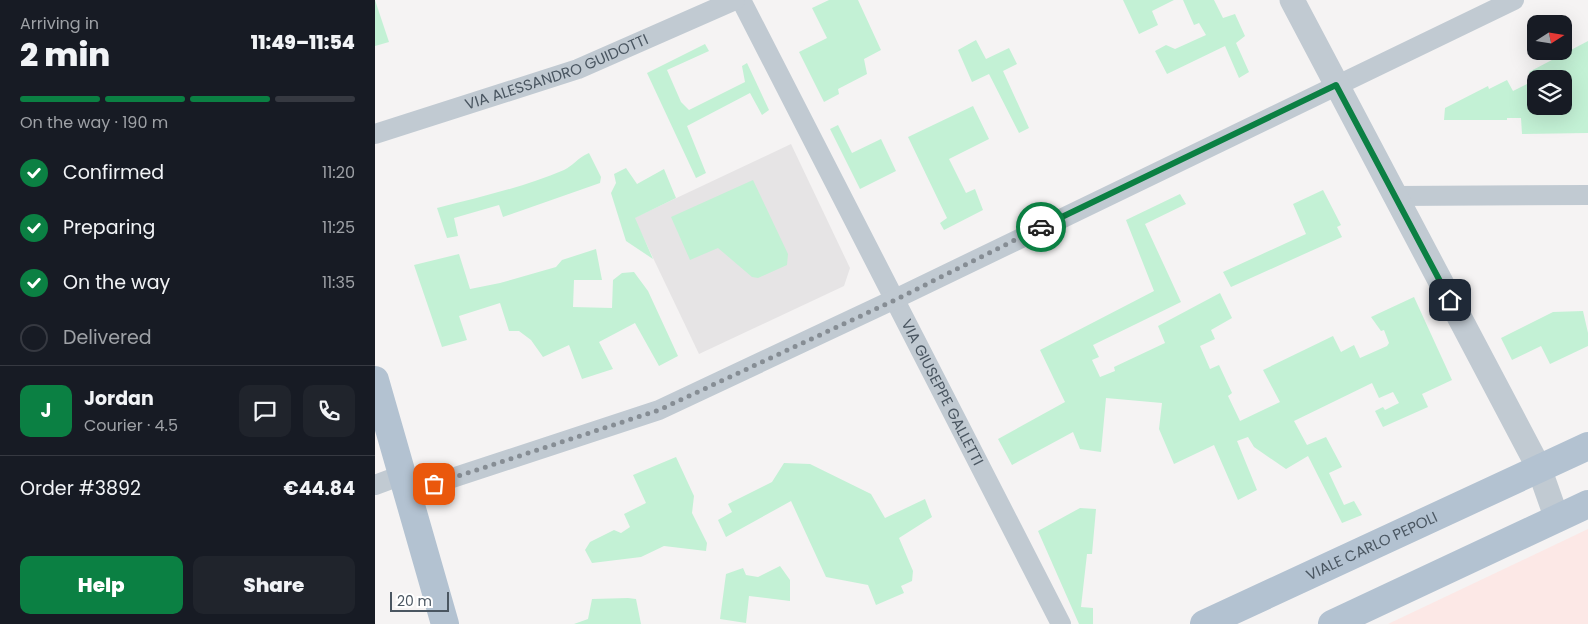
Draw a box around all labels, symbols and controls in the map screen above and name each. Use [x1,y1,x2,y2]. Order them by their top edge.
text: Arriving in [20,12,99,35]
north arrow [1527,15,1573,60]
map controls [1527,15,1572,115]
street label: VIA ALESSANDRO GUIDOTTI [462,28,651,115]
text: 11:49–11:54 [251,29,355,56]
text: 2 min [20,32,110,77]
button: layers [1527,70,1572,115]
text: On the way · 190 m [20,111,168,134]
icon: check [20,159,48,187]
text: Confirmed [63,159,164,186]
text: 11:20 [322,161,355,184]
courier [1016,202,1066,252]
icon: car [1027,213,1055,241]
icon: check [20,214,48,242]
text: Preparing [63,214,155,241]
text: 11:25 [322,216,355,239]
icon: check [20,269,48,297]
text: On the way [63,269,170,296]
text: 11:35 [322,271,355,294]
pin [1429,279,1471,321]
icon: home [1436,286,1464,314]
street label: VIA GIUSEPPE GALLETTI [896,316,989,469]
text: Delivered [63,324,152,351]
text: Jordan [84,385,154,412]
button: chat [239,385,291,437]
button: phone [303,385,355,437]
text: J [41,397,51,424]
text: Courier · 4.5 [84,414,178,437]
pin [413,463,455,505]
icon: bag [420,470,448,498]
text: Order #3892 [20,475,141,502]
text: €44.84 [284,475,355,502]
street label: VIALE CARLO PEPOLI [1303,506,1441,585]
button: Help [20,556,183,614]
button: Share [193,556,355,614]
scale bar [390,589,449,612]
text: 20 m [397,591,432,611]

